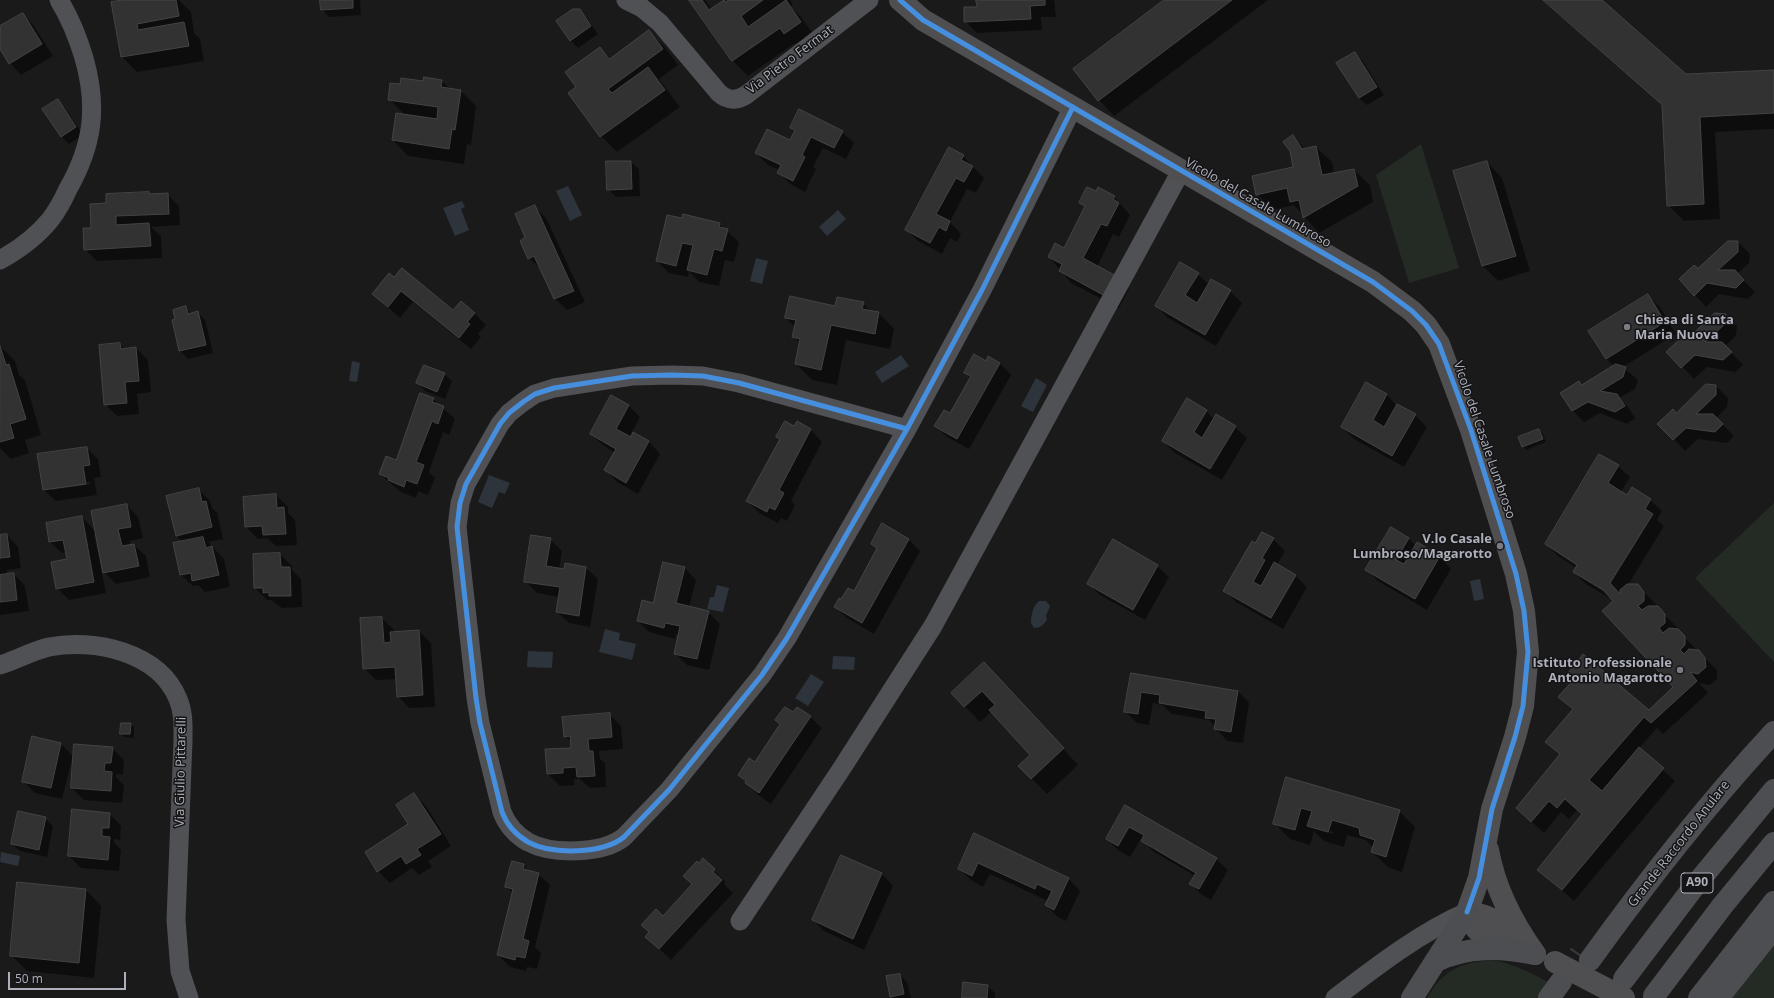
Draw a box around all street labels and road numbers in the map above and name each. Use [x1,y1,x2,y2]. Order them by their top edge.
street label: Via Pietro Fermat [744,22,836,98]
street label: Vicolo del Casale Lumbroso [1182,155,1334,251]
street label: Vicolo del Casale Lumbroso [1450,359,1518,521]
street label: Via Giulio Pittarelli [172,717,190,827]
street label: Grande Raccordo Anulare [1625,778,1733,910]
road number: A90 [1681,873,1713,893]

